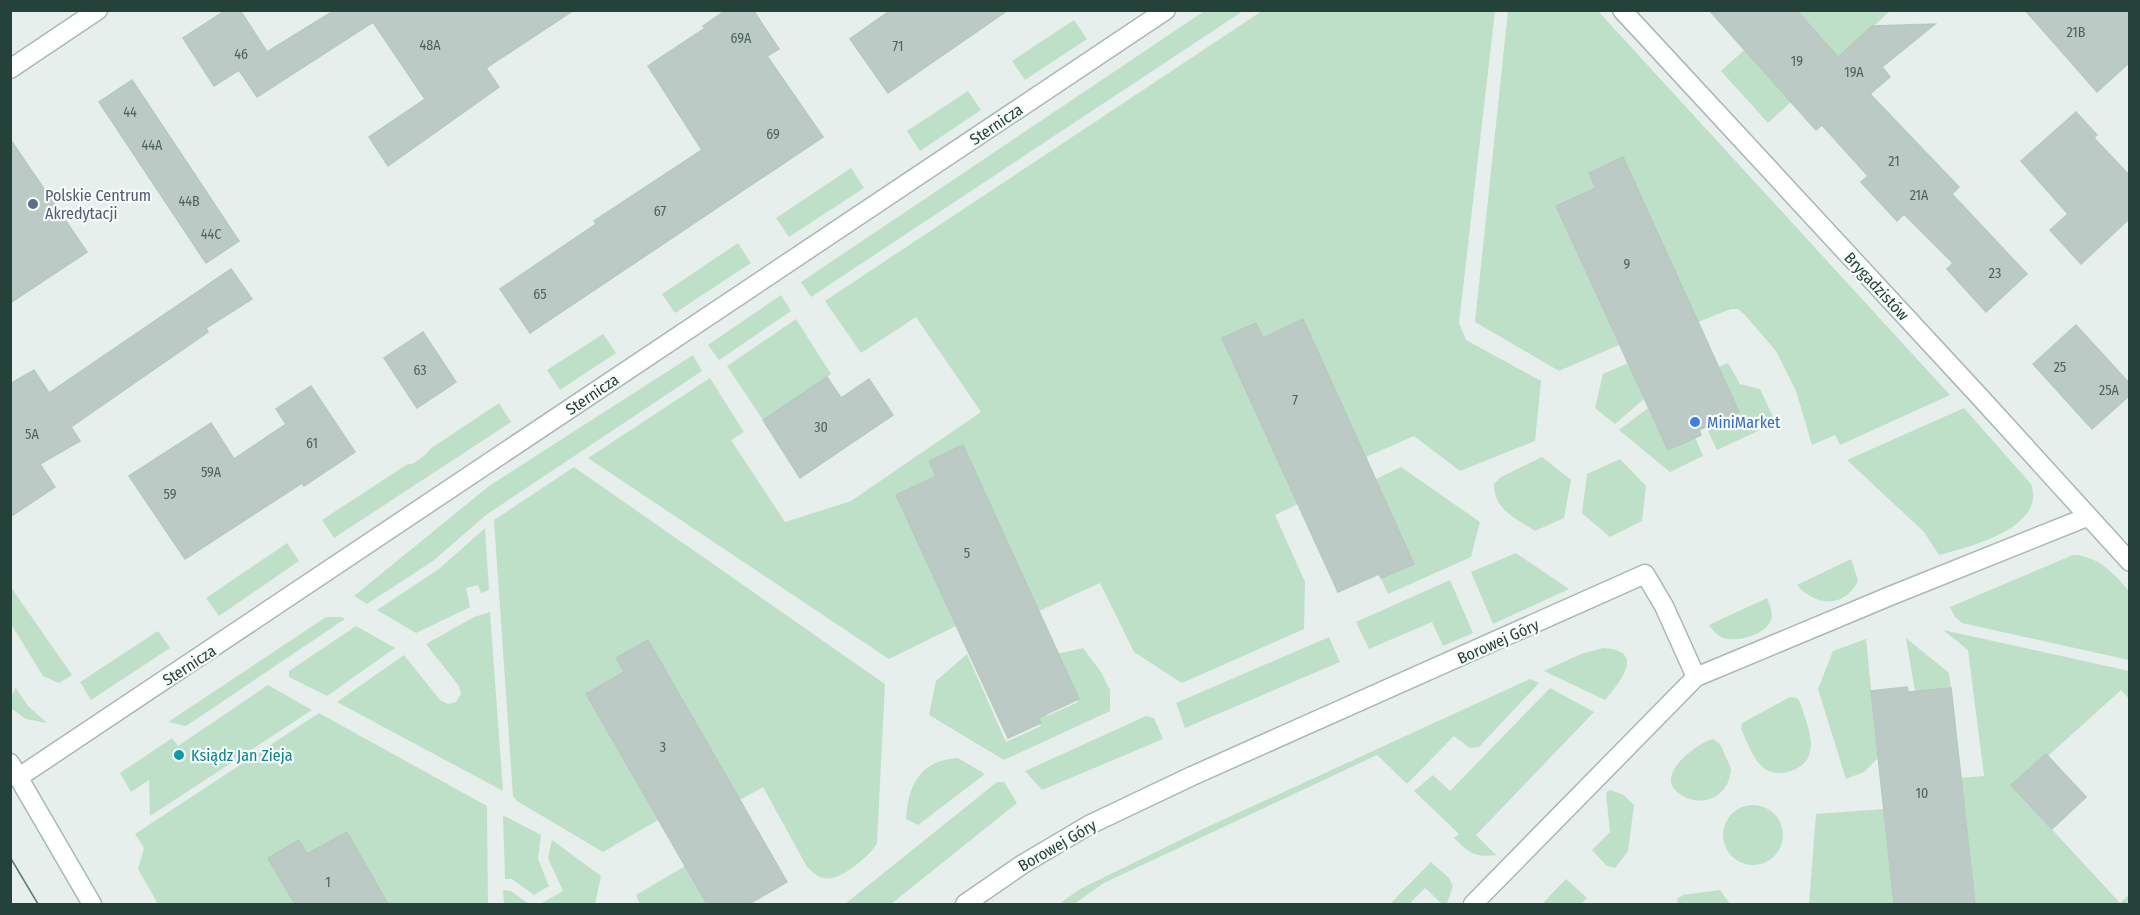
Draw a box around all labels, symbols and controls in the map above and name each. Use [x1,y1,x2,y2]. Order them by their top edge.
house number: 21B [2067,24,2086,41]
house number: 69A [731,30,752,47]
house number: 48A [419,37,441,54]
house number: 71 [893,38,903,55]
house number: 46 [234,46,248,63]
house number: 19 [1791,53,1803,70]
house number: 19A [1844,64,1864,81]
street label: Sternicza [966,100,1026,149]
house number: 44 [123,104,137,121]
house number: 69 [766,126,780,143]
house number: 44A [142,137,163,154]
house number: 21 [1888,153,1900,170]
place label: Polskie Centrum Akredytacji [45,186,151,223]
house number: 21A [1910,187,1929,204]
house number: 44B [178,193,200,210]
marker: Polskie Centrum Akredytacji [26,197,40,211]
house number: 67 [654,203,666,220]
house number: 44C [201,226,221,243]
street label: Brygadzistów [1840,248,1913,325]
house number: 9 [1624,256,1631,273]
house number: 23 [1989,265,2001,282]
house number: 65 [533,286,547,303]
house number: 25 [2054,359,2066,376]
house number: 63 [413,362,427,379]
street label: Sternicza [562,370,622,419]
house number: 25A [2099,382,2120,399]
house number: 7 [1292,392,1298,409]
place label: MiniMarket [1707,413,1781,432]
marker: MiniMarket [1688,415,1702,429]
house number: 30 [814,419,828,436]
house number: 5A [25,426,40,443]
house number: 61 [306,435,318,452]
house number: 59A [201,464,222,481]
house number: 59 [163,486,177,503]
house number: 5 [964,545,970,562]
street label: Borowej Góry [1455,615,1543,668]
street label: Sternicza [159,641,220,690]
house number: 3 [660,739,666,756]
place label: Ksiądz Jan Zieja [191,746,293,766]
marker: Ksiądz Jan Zieja [172,748,186,762]
house number: 10 [1916,785,1928,802]
street label: Borowej Góry [1015,815,1101,875]
house number: 1 [325,874,331,891]

